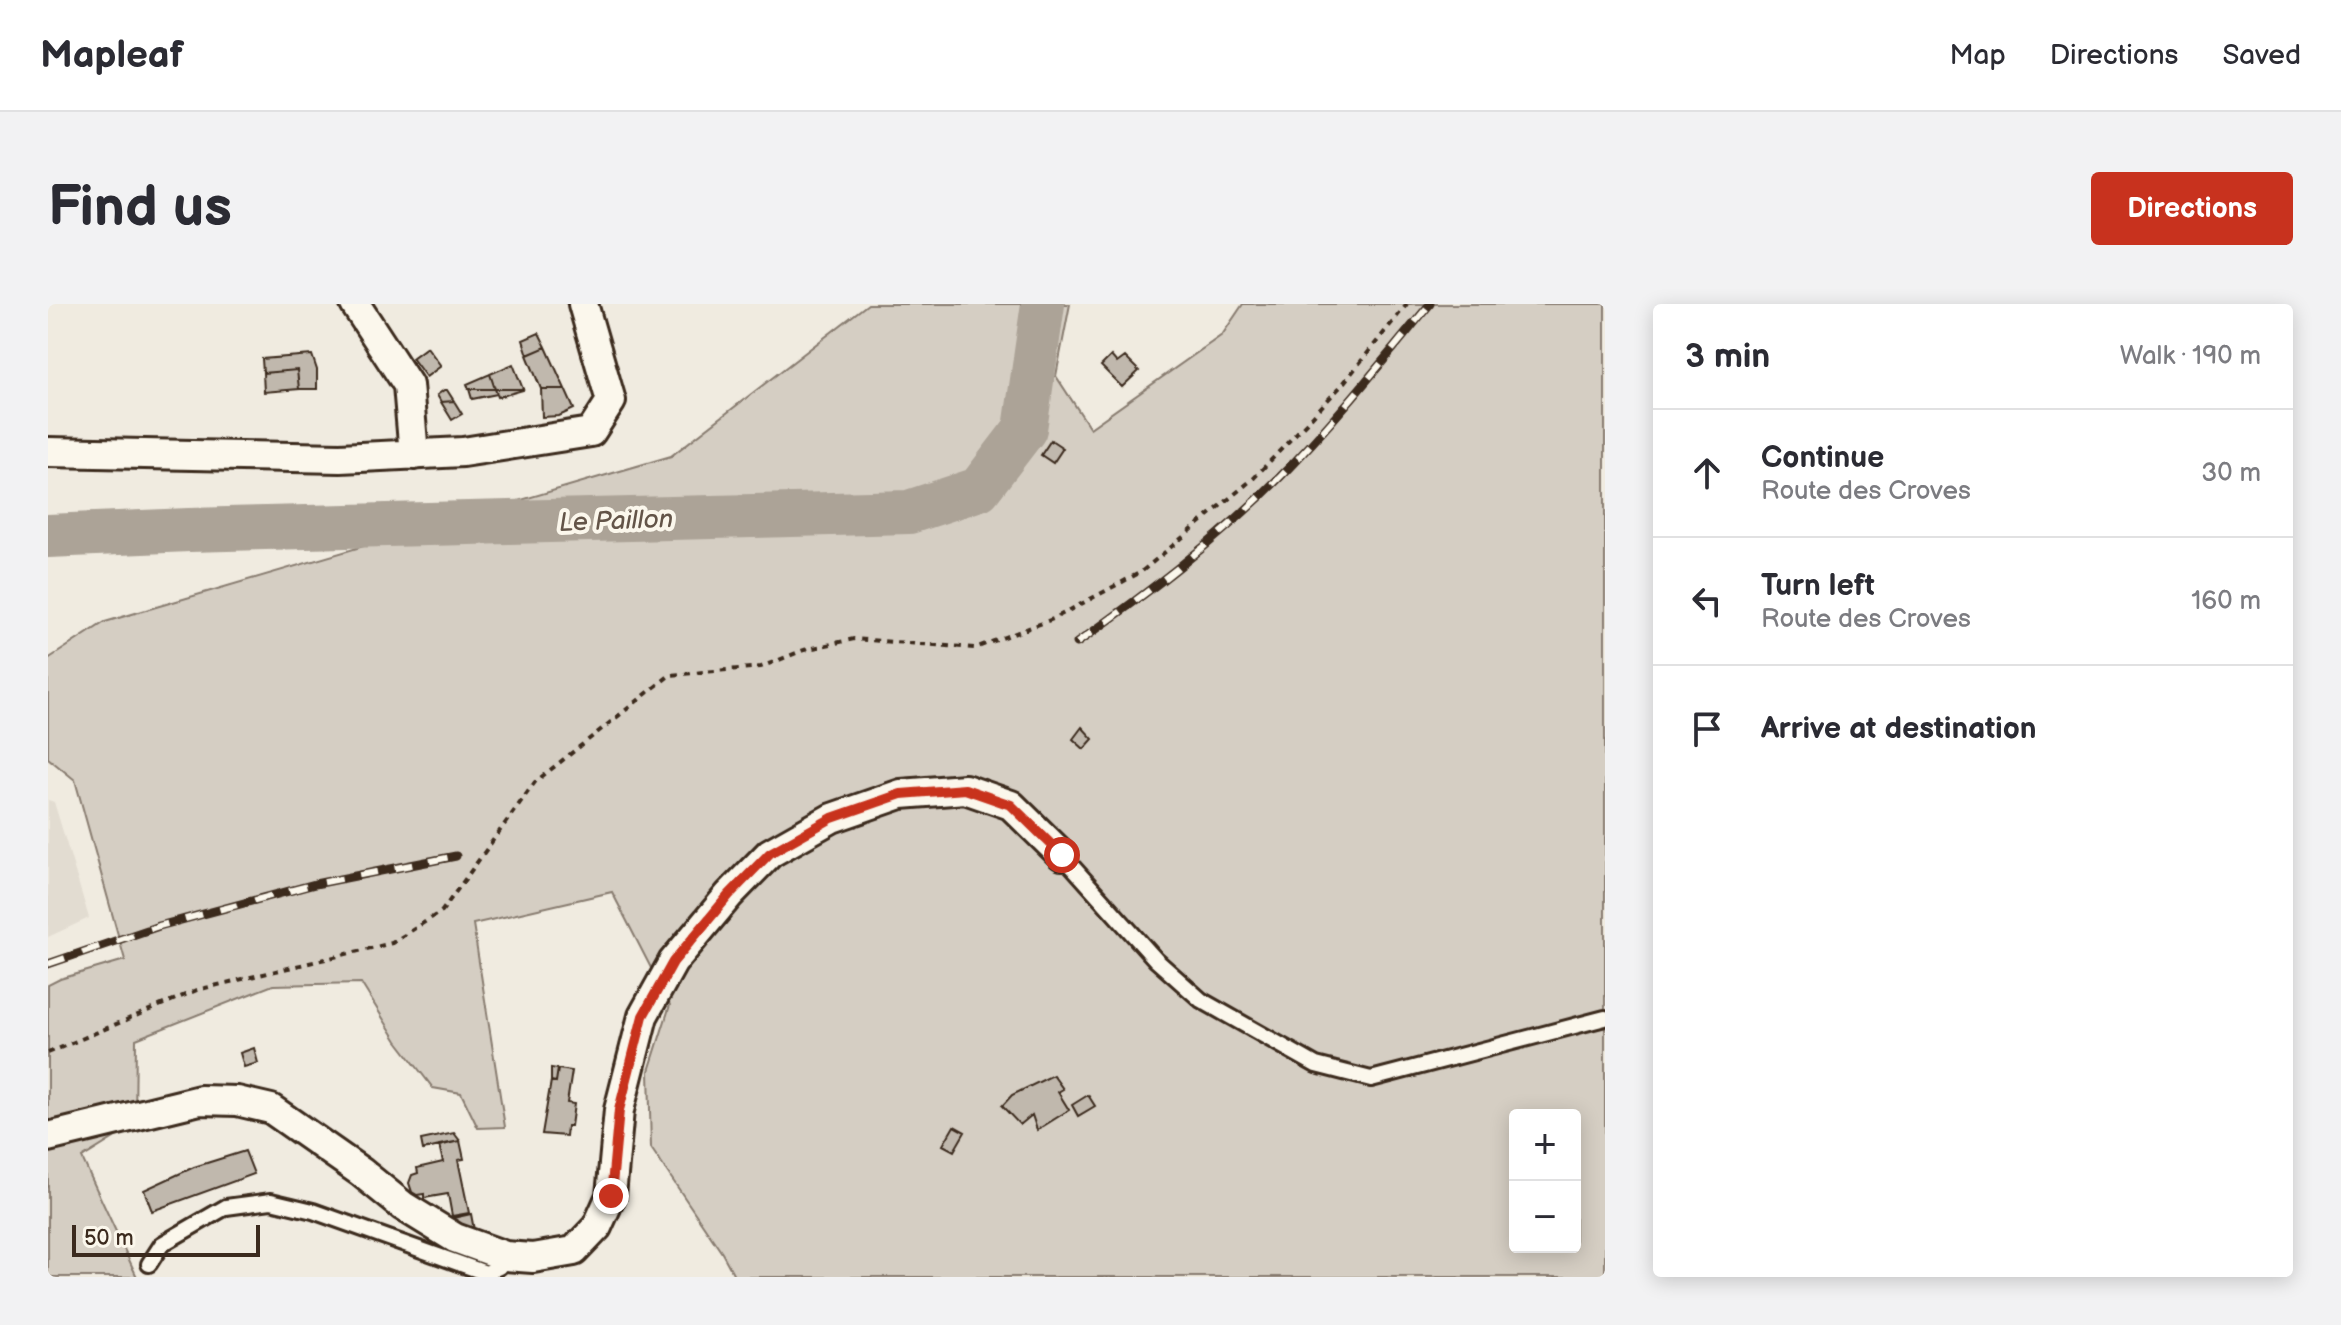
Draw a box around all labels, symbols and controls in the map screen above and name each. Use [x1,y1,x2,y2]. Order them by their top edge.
text: Mapleaf [40,33,184,78]
text: Map [1949,39,2006,72]
text: Directions [2050,39,2178,72]
text: Saved [2222,39,2301,72]
button: Directions [2091,172,2293,245]
text: Find us [48,175,232,242]
text: 3 min [1685,336,1770,377]
text: Walk · 190 m [2120,341,2261,372]
text: Continue [1761,440,1884,476]
icon: ahead [1685,451,1729,495]
text: 30 m [2201,458,2261,489]
text: Route des Croves [1761,476,1971,507]
water label: Le Paillon [558,504,674,539]
text: Turn left [1761,568,1875,604]
icon: left [1685,579,1729,623]
text: 160 m [2191,586,2261,617]
text: Route des Croves [1761,604,1971,635]
icon: arrive [1685,707,1729,751]
text: Arrive at destination [1761,711,2037,747]
route start [1044,837,1080,873]
map controls [1509,1109,1581,1253]
button: + [1509,1109,1581,1181]
route end [593,1178,629,1214]
button: − [1509,1181,1581,1253]
scale bar [72,1221,260,1257]
text: 50 m [84,1225,134,1252]

